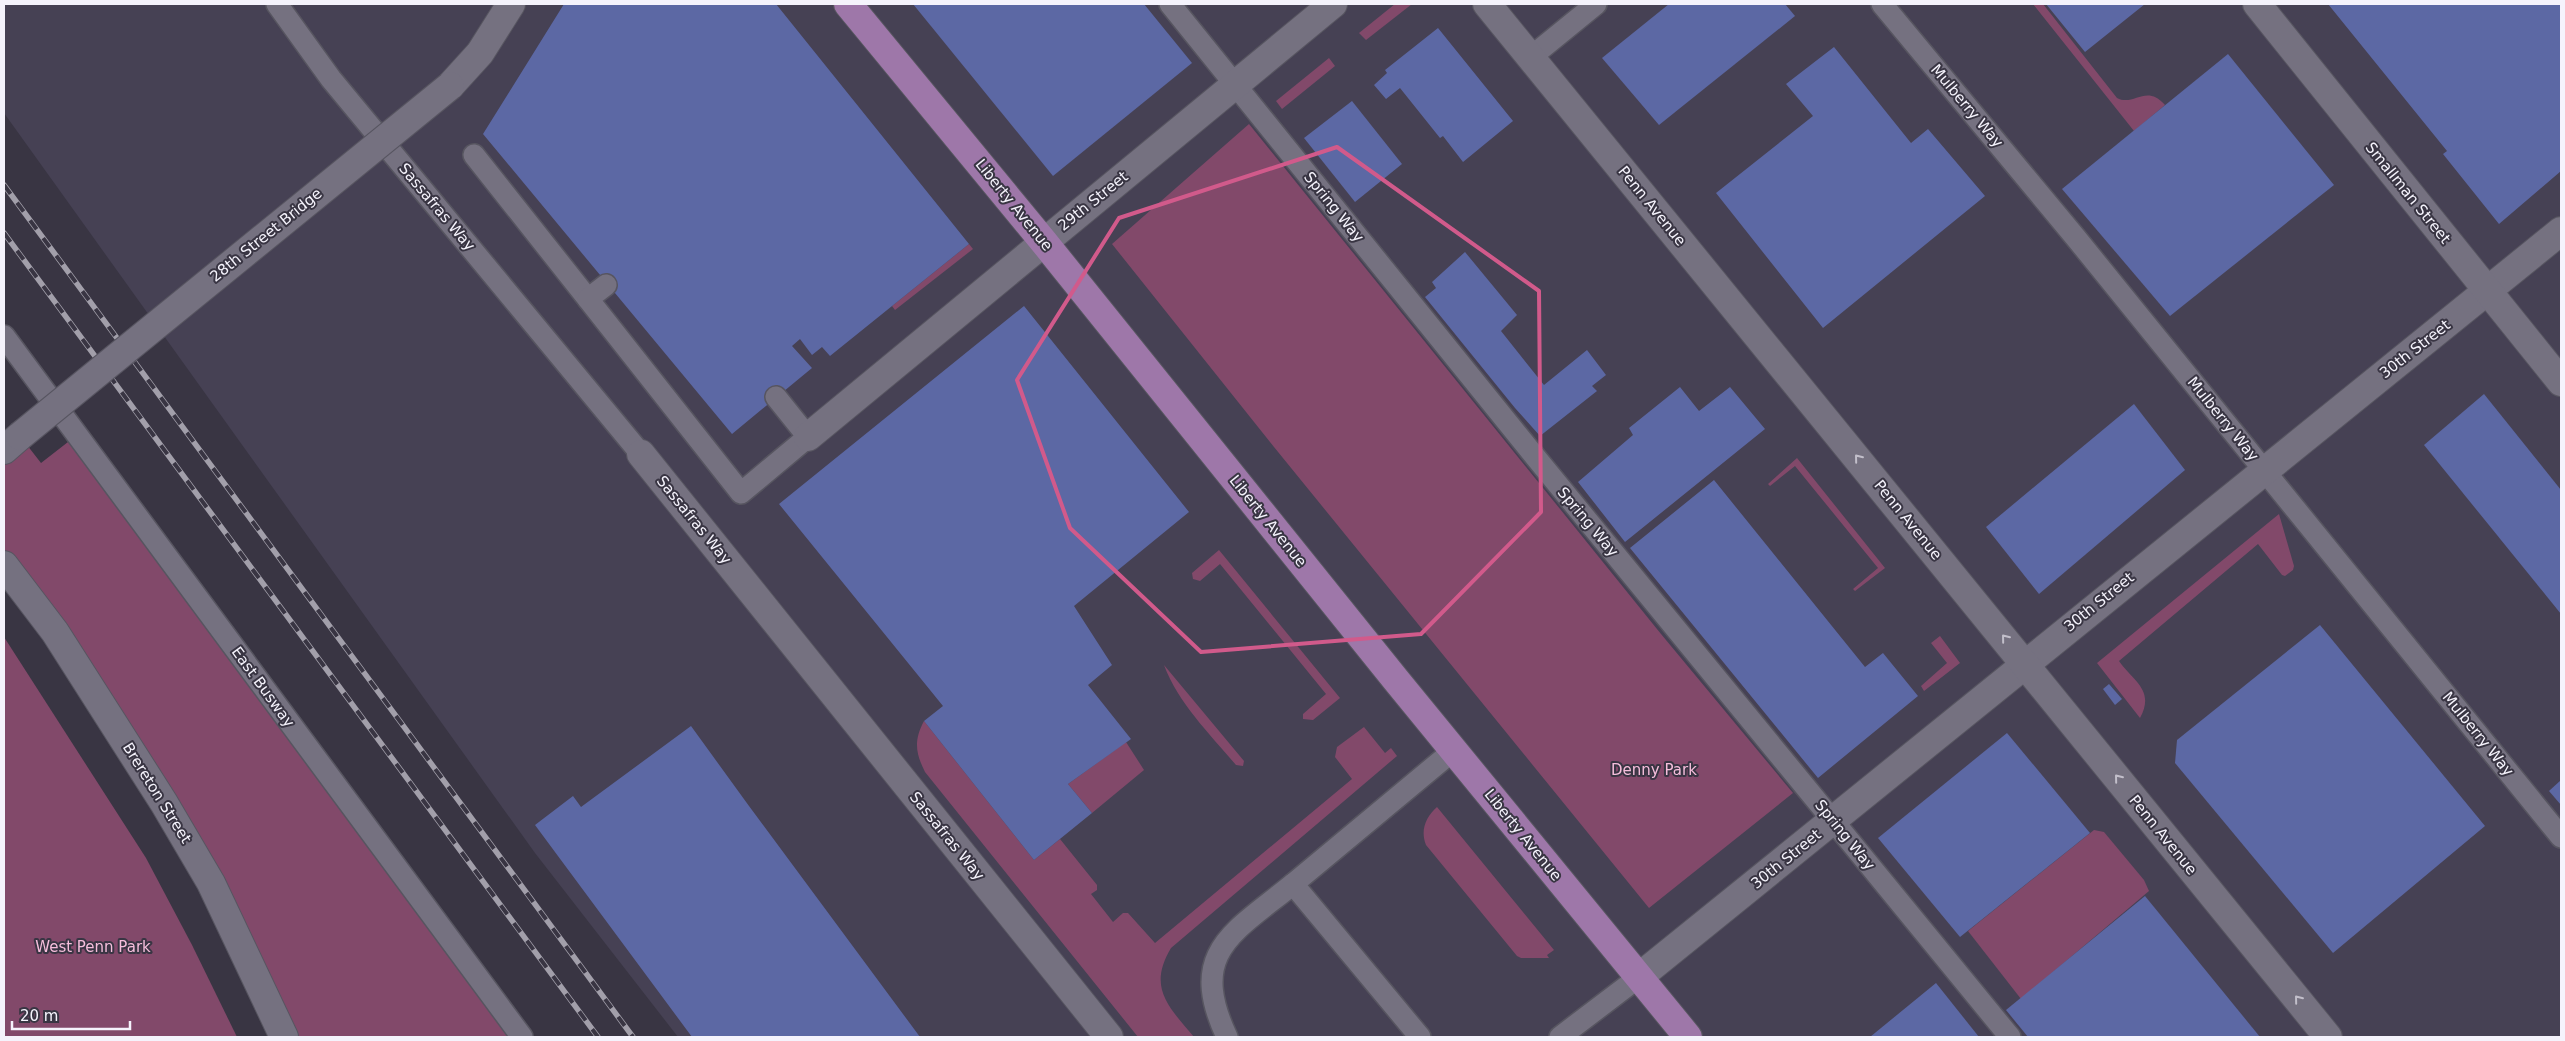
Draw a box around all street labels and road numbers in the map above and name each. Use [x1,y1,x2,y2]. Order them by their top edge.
street label: Mulberry Way [1927,61,2007,151]
street label: Smallman Street [2362,139,2454,247]
street label: Liberty Avenue [972,156,1056,254]
street label: Sassafras Way [395,160,479,255]
street label: Penn Avenue [1614,163,1690,249]
street label: 29th Street [1054,167,1132,235]
street label: Spring Way [1300,168,1368,246]
street label: 28th Street Bridge [207,184,325,286]
street label: 30th Street [2376,316,2454,382]
street label: Mulberry Way [2184,373,2262,465]
street label: Sassafras Way [653,472,735,568]
street label: Liberty Avenue [1226,472,1310,570]
street label: Penn Avenue [1870,477,1946,563]
street label: Spring Way [1554,484,1622,560]
street label: 30th Street [2060,568,2138,636]
street label: East Busway [228,643,298,731]
street label: Mulberry Way [2439,688,2517,780]
street label: Brereton Street [119,739,195,847]
street label: Liberty Avenue [1481,786,1565,884]
street label: Sassafras Way [906,788,988,884]
street label: Penn Avenue [2125,792,2201,878]
street label: Spring Way [1811,796,1879,874]
street label: 30th Street [1747,825,1825,893]

